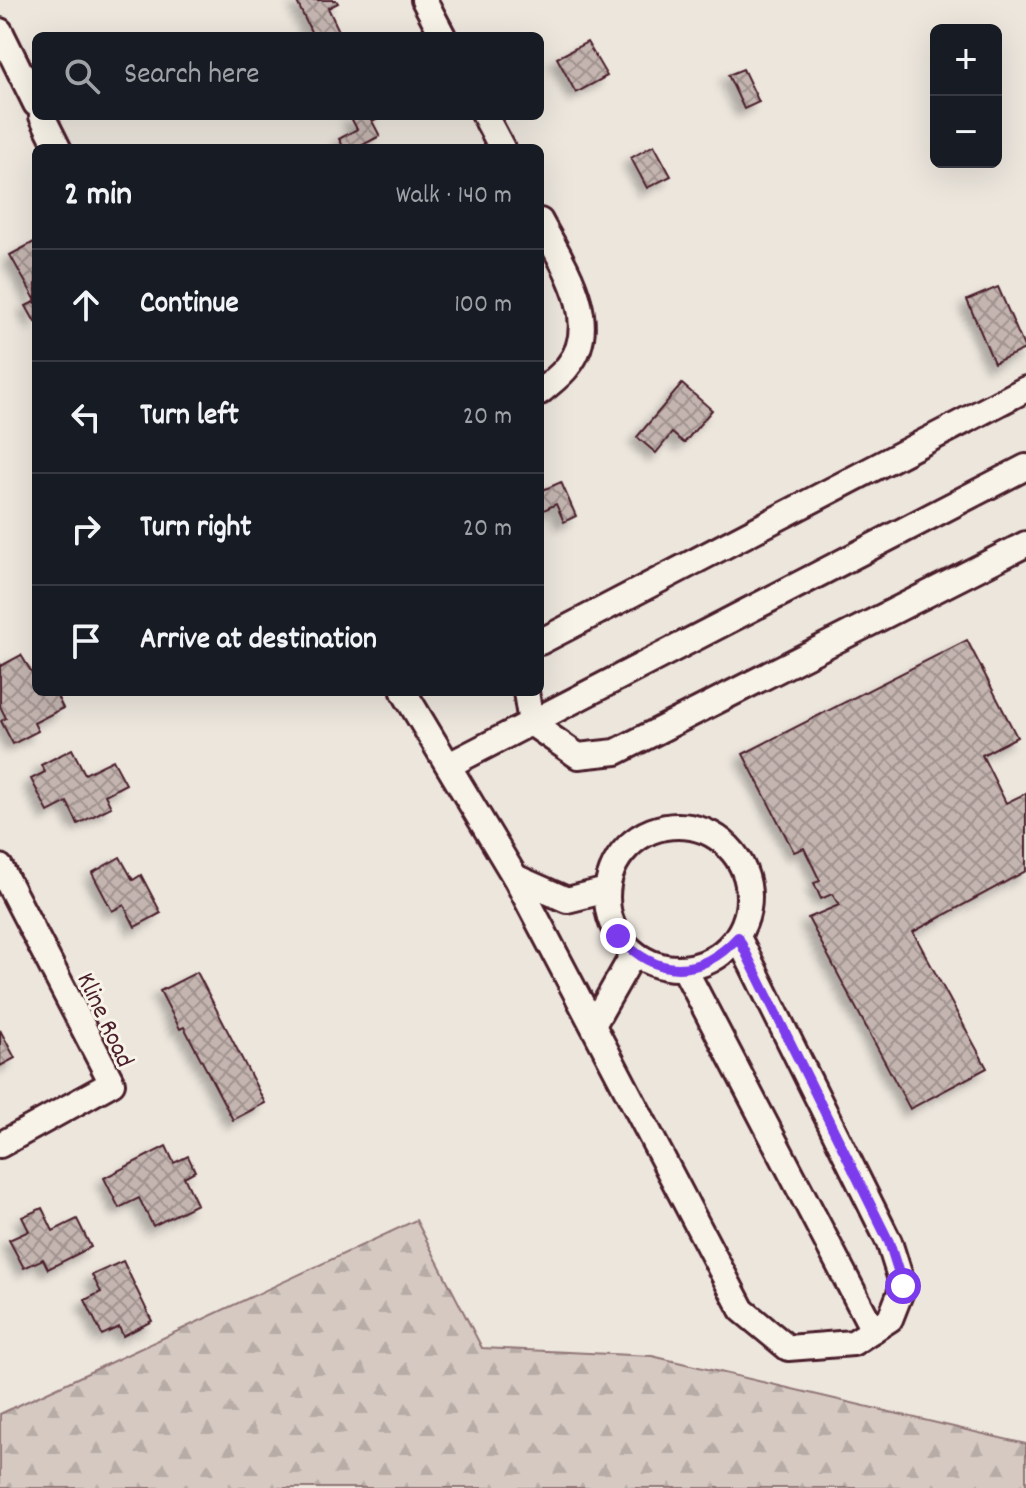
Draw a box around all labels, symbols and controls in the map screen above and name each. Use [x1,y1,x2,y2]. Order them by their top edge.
map controls [930,24,1002,168]
button: + [930,24,1002,96]
search box [32,32,544,120]
icon: search [60,54,104,98]
text: Search here [124,55,260,98]
button: − [930,96,1002,168]
text: 2 min [64,172,132,221]
text: Walk · 140 m [396,178,512,215]
icon: ahead [64,283,108,327]
text: Continue [140,284,239,327]
text: 100 m [454,287,512,324]
icon: left [64,395,108,439]
text: Turn left [140,396,239,439]
text: 20 m [463,399,512,436]
icon: right [64,507,108,551]
text: Turn right [140,508,251,551]
text: 20 m [463,511,512,548]
icon: arrive [64,619,108,663]
text: Arrive at destination [140,620,377,663]
route end [600,918,636,954]
street label: Kline Road [66,967,142,1074]
route start [885,1268,921,1304]

